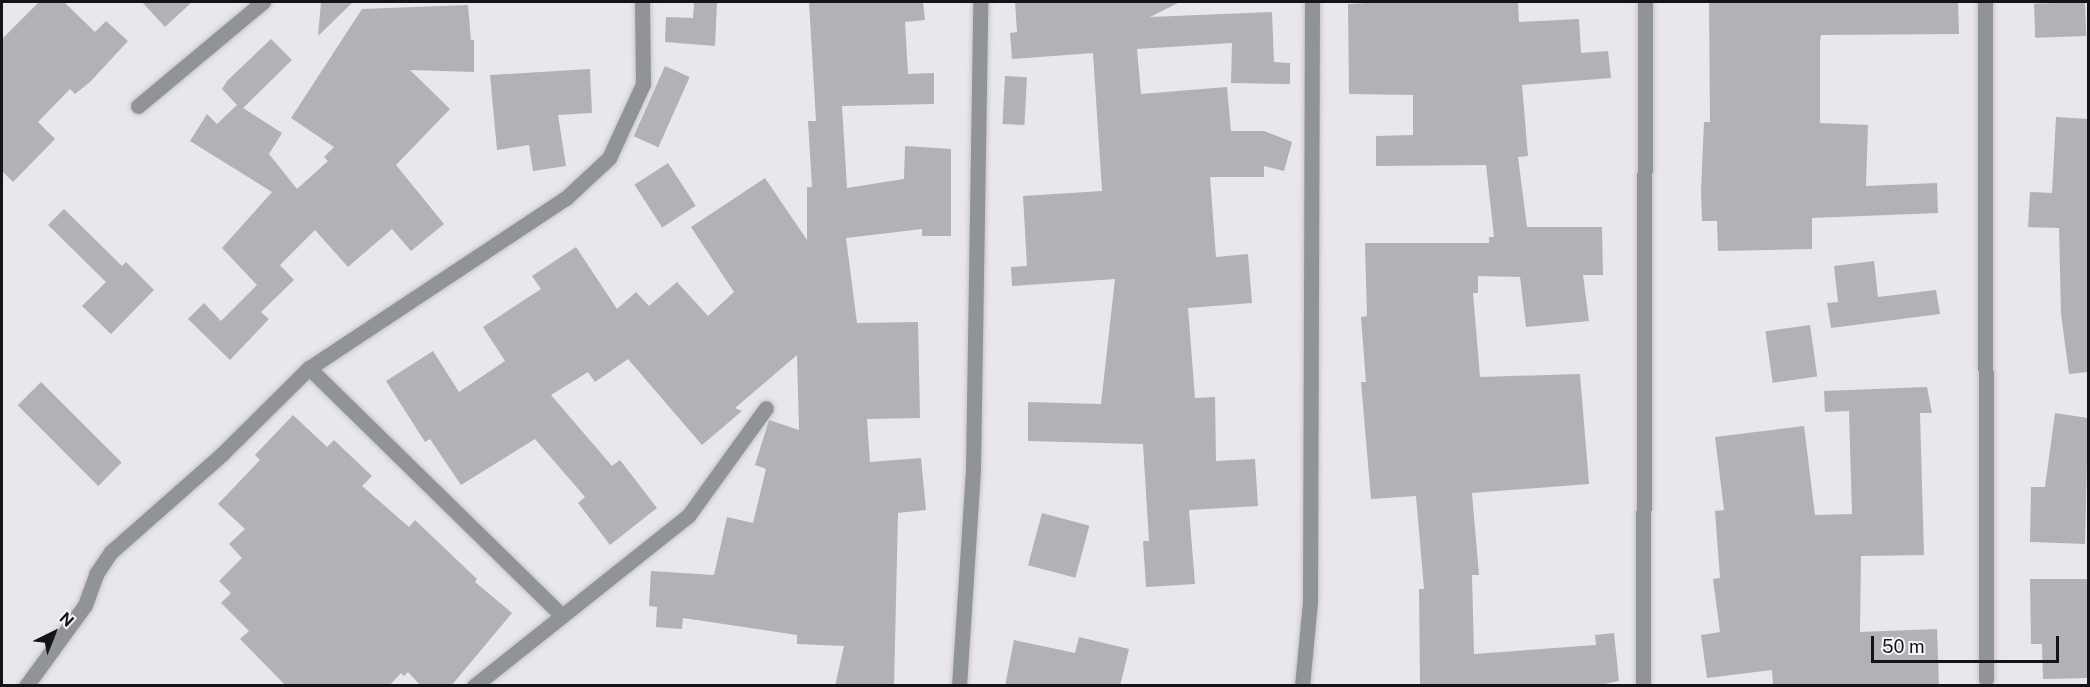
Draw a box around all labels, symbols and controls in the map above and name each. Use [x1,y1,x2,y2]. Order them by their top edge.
north arrow [24,603,84,663]
text: N [56,608,78,631]
scale bar [1874,624,2062,662]
text: 50 m [1882,636,1925,657]

